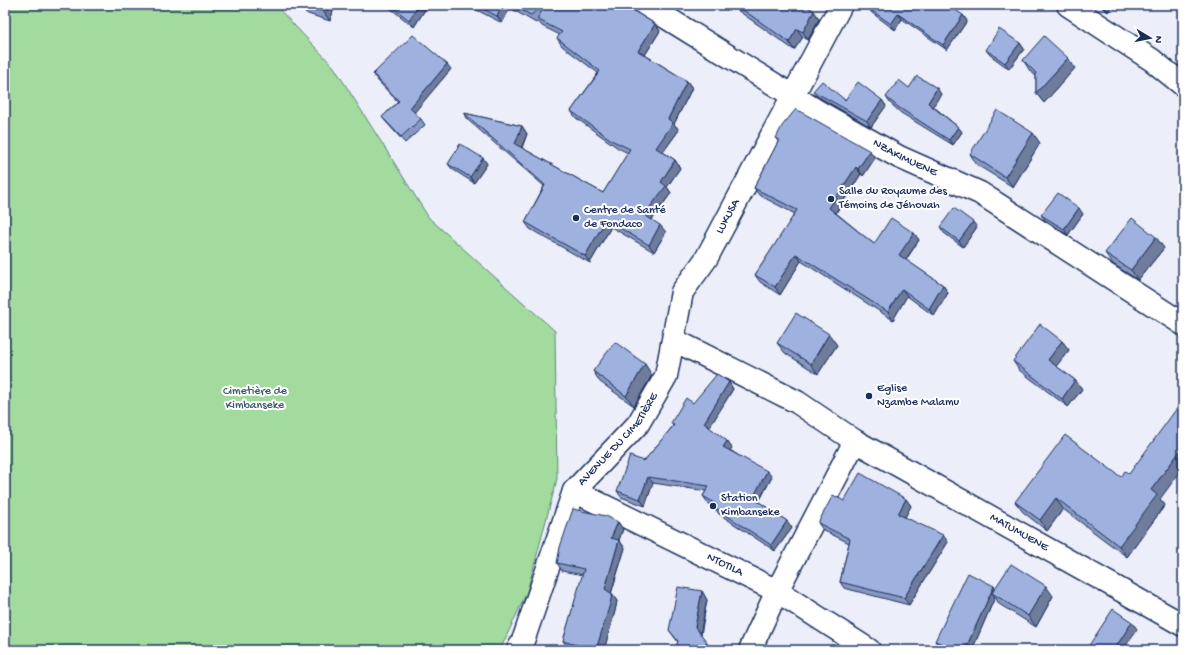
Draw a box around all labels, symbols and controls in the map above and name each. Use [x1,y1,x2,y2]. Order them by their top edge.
north arrow [1130,18,1170,58]
text: N [1151,35,1164,44]
street label: NZAKIMUENE [870,137,940,180]
place label: Salle du Royaume des Témoins de Jéhovah [838,185,948,213]
marker: Salle du Royaume des Témoins de Jéhovah [826,194,836,204]
street label: LUKUSA [713,196,744,237]
place label: Centre de Santé de Fondaco [584,204,666,232]
marker: Centre de Santé de Fondaco [571,213,581,223]
place label: Eglise Nzambe Malamu [877,382,959,410]
park label: Cimetière de Kimbanseke [223,385,288,413]
street label: AVENUE DU CIMETIÈRE [575,390,662,489]
marker: Eglise Nzambe Malamu [864,391,874,401]
place label: Station Kimbanseke [721,492,780,520]
marker: Station Kimbanseke [708,501,718,511]
street label: MATUMUENE [987,511,1051,555]
street label: NTOTILA [704,550,746,580]

